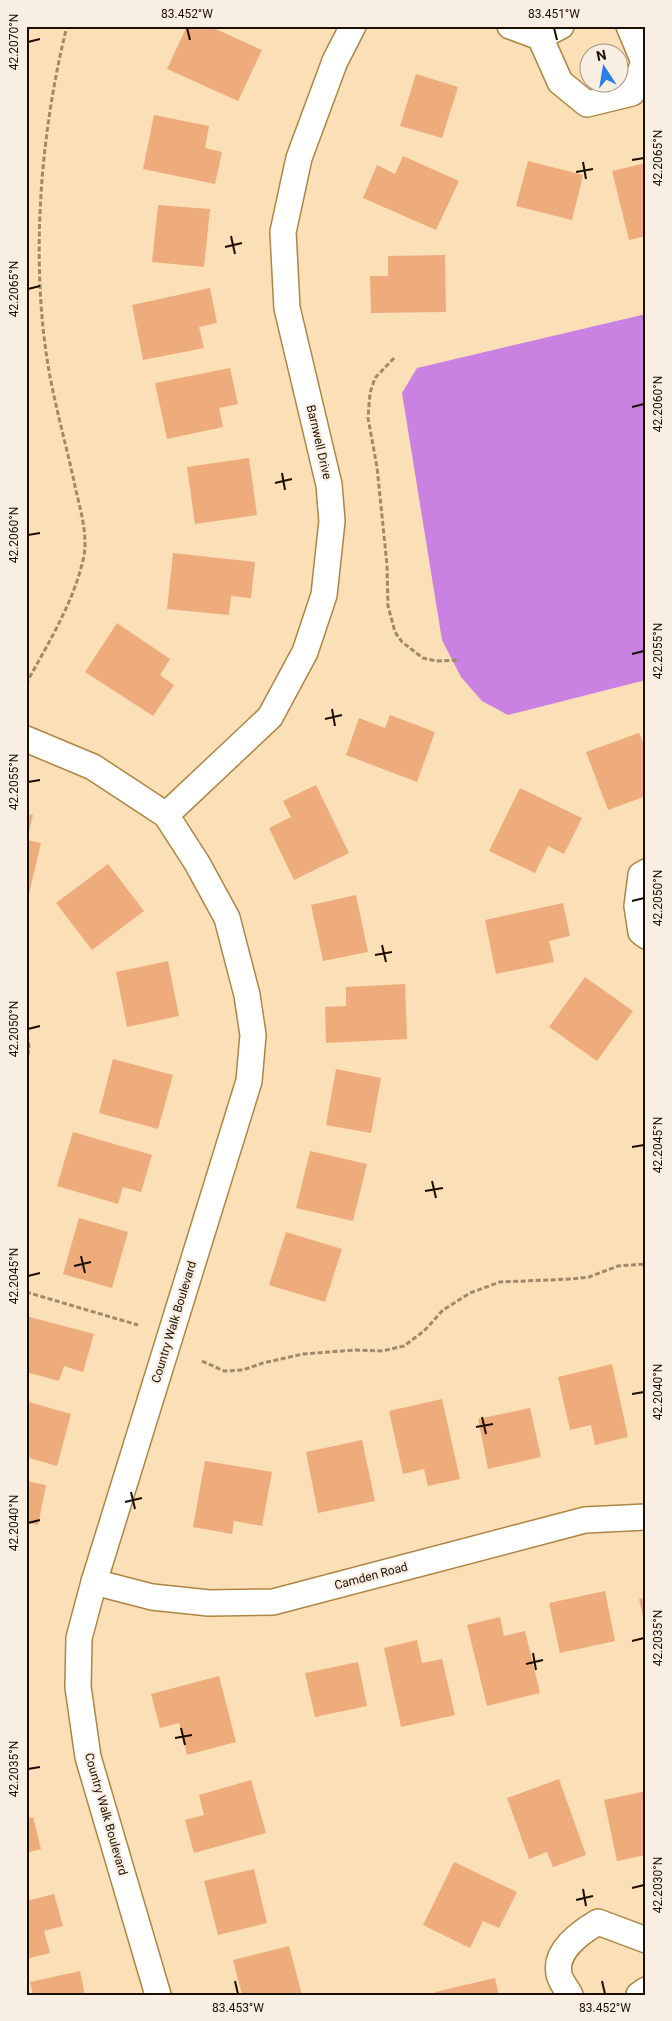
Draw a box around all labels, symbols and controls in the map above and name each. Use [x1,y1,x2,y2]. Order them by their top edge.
text: 83.452°W [161,7,213,21]
text: 83.451°W [528,7,580,21]
text: 42.2070°N [7,14,21,70]
north arrow [580,42,630,92]
text: N [595,46,608,64]
text: 42.2065°N [651,130,665,186]
text: 42.2065°N [7,261,21,317]
text: 42.2060°N [651,376,665,432]
street label: Barnwell Drive [304,403,334,481]
text: 42.2060°N [7,507,21,563]
text: 42.2055°N [651,623,665,679]
text: 42.2055°N [7,754,21,810]
text: 42.2050°N [651,870,665,926]
text: 42.2050°N [7,1001,21,1057]
text: 42.2045°N [651,1117,665,1173]
text: 42.2045°N [7,1248,21,1304]
street label: Country Walk Boulevard [149,1259,199,1385]
text: 42.2040°N [651,1364,665,1420]
text: 42.2040°N [7,1495,21,1551]
street label: Camden Road [333,1560,409,1592]
text: 42.2035°N [651,1610,665,1666]
text: 42.2035°N [7,1741,21,1797]
street label: Country Walk Boulevard [82,1751,130,1877]
text: 42.2030°N [651,1857,665,1913]
text: 83.453°W [212,2001,264,2015]
text: 83.452°W [579,2001,631,2015]

